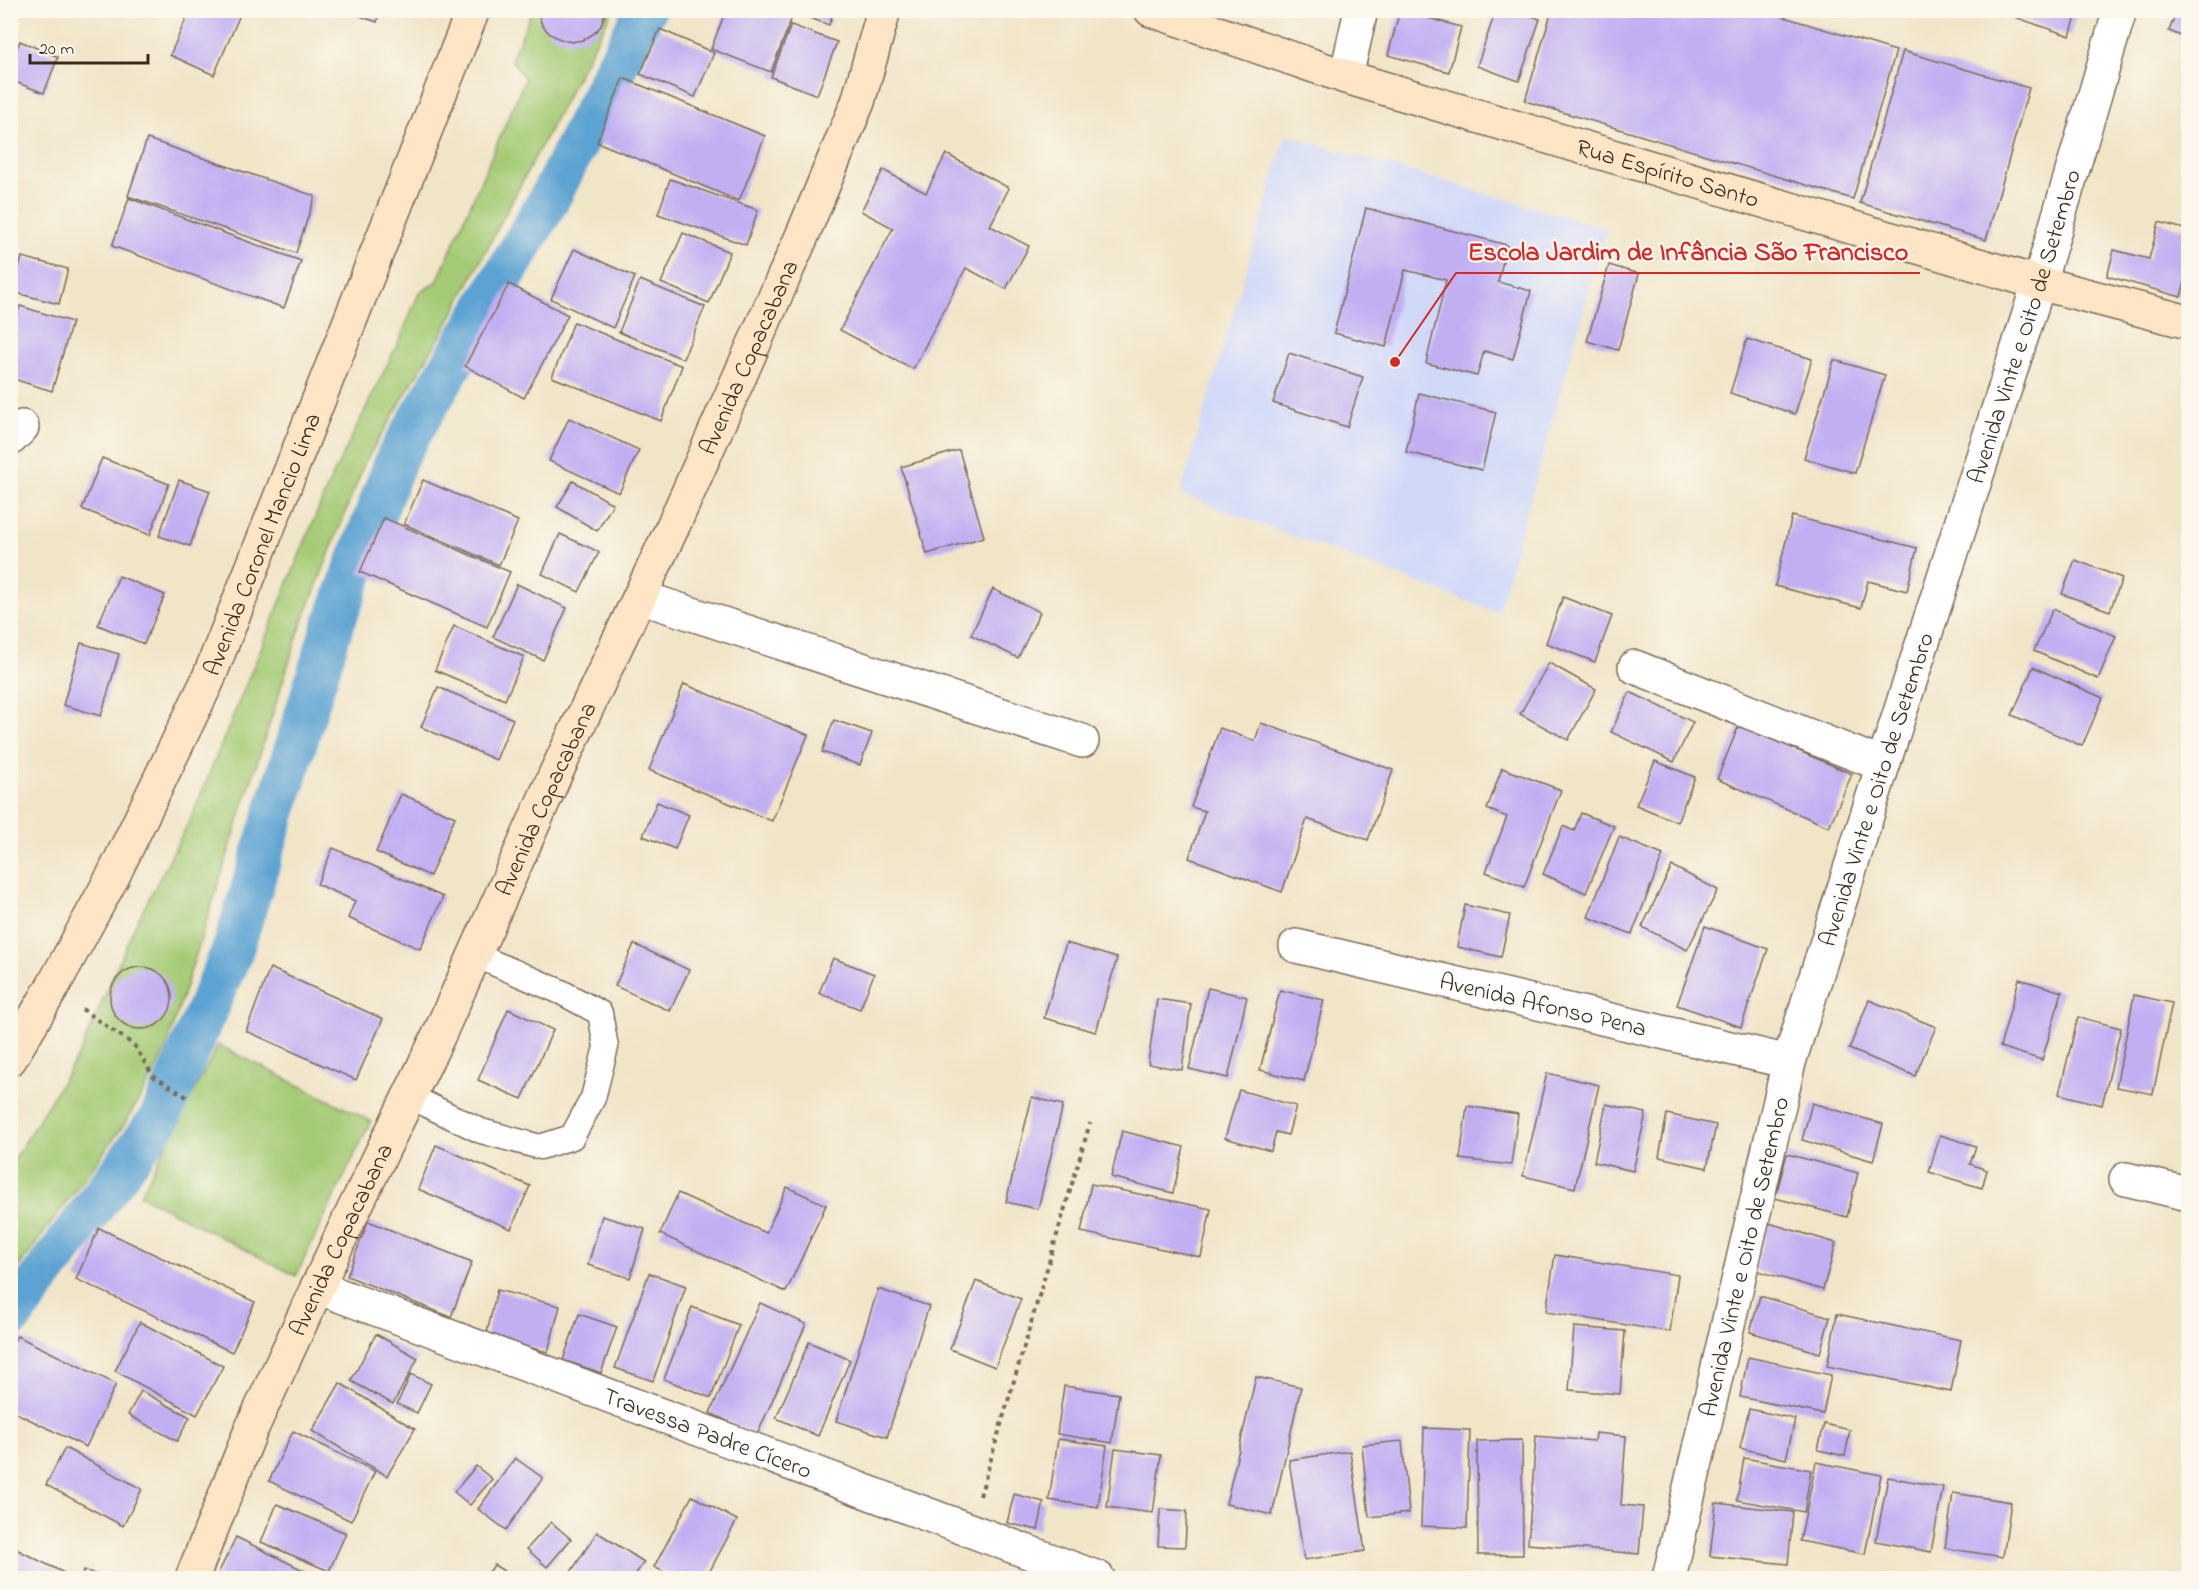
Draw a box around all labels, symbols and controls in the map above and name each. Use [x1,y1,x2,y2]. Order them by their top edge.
scale bar [30,27,148,65]
text: 20 m [39,37,74,63]
street label: Rua Espírito Santo [1572,131,1763,219]
street label: Avenida Vinte e Oito de Setembro [1960,166,2092,489]
callout: Escola Jardim de Infância São Francisco [1456,229,1920,273]
text: Escola Jardim de Infância São Francisco [1468,235,1908,273]
street label: Avenida Copacabana [692,255,809,461]
street label: Avenida Coronel Mancio Lima [196,408,332,682]
street label: Avenida Vinte e Oito de Setembro [1812,629,1945,951]
street label: Avenida Copacabana [488,697,607,902]
street label: Avenida Afonso Pena [1436,965,1650,1048]
street label: Avenida Vinte e Oito de Setembro [1692,1094,1800,1421]
street label: Avenida Copacabana [282,1138,404,1343]
street label: Travessa Padre Cícero [598,1380,816,1490]

